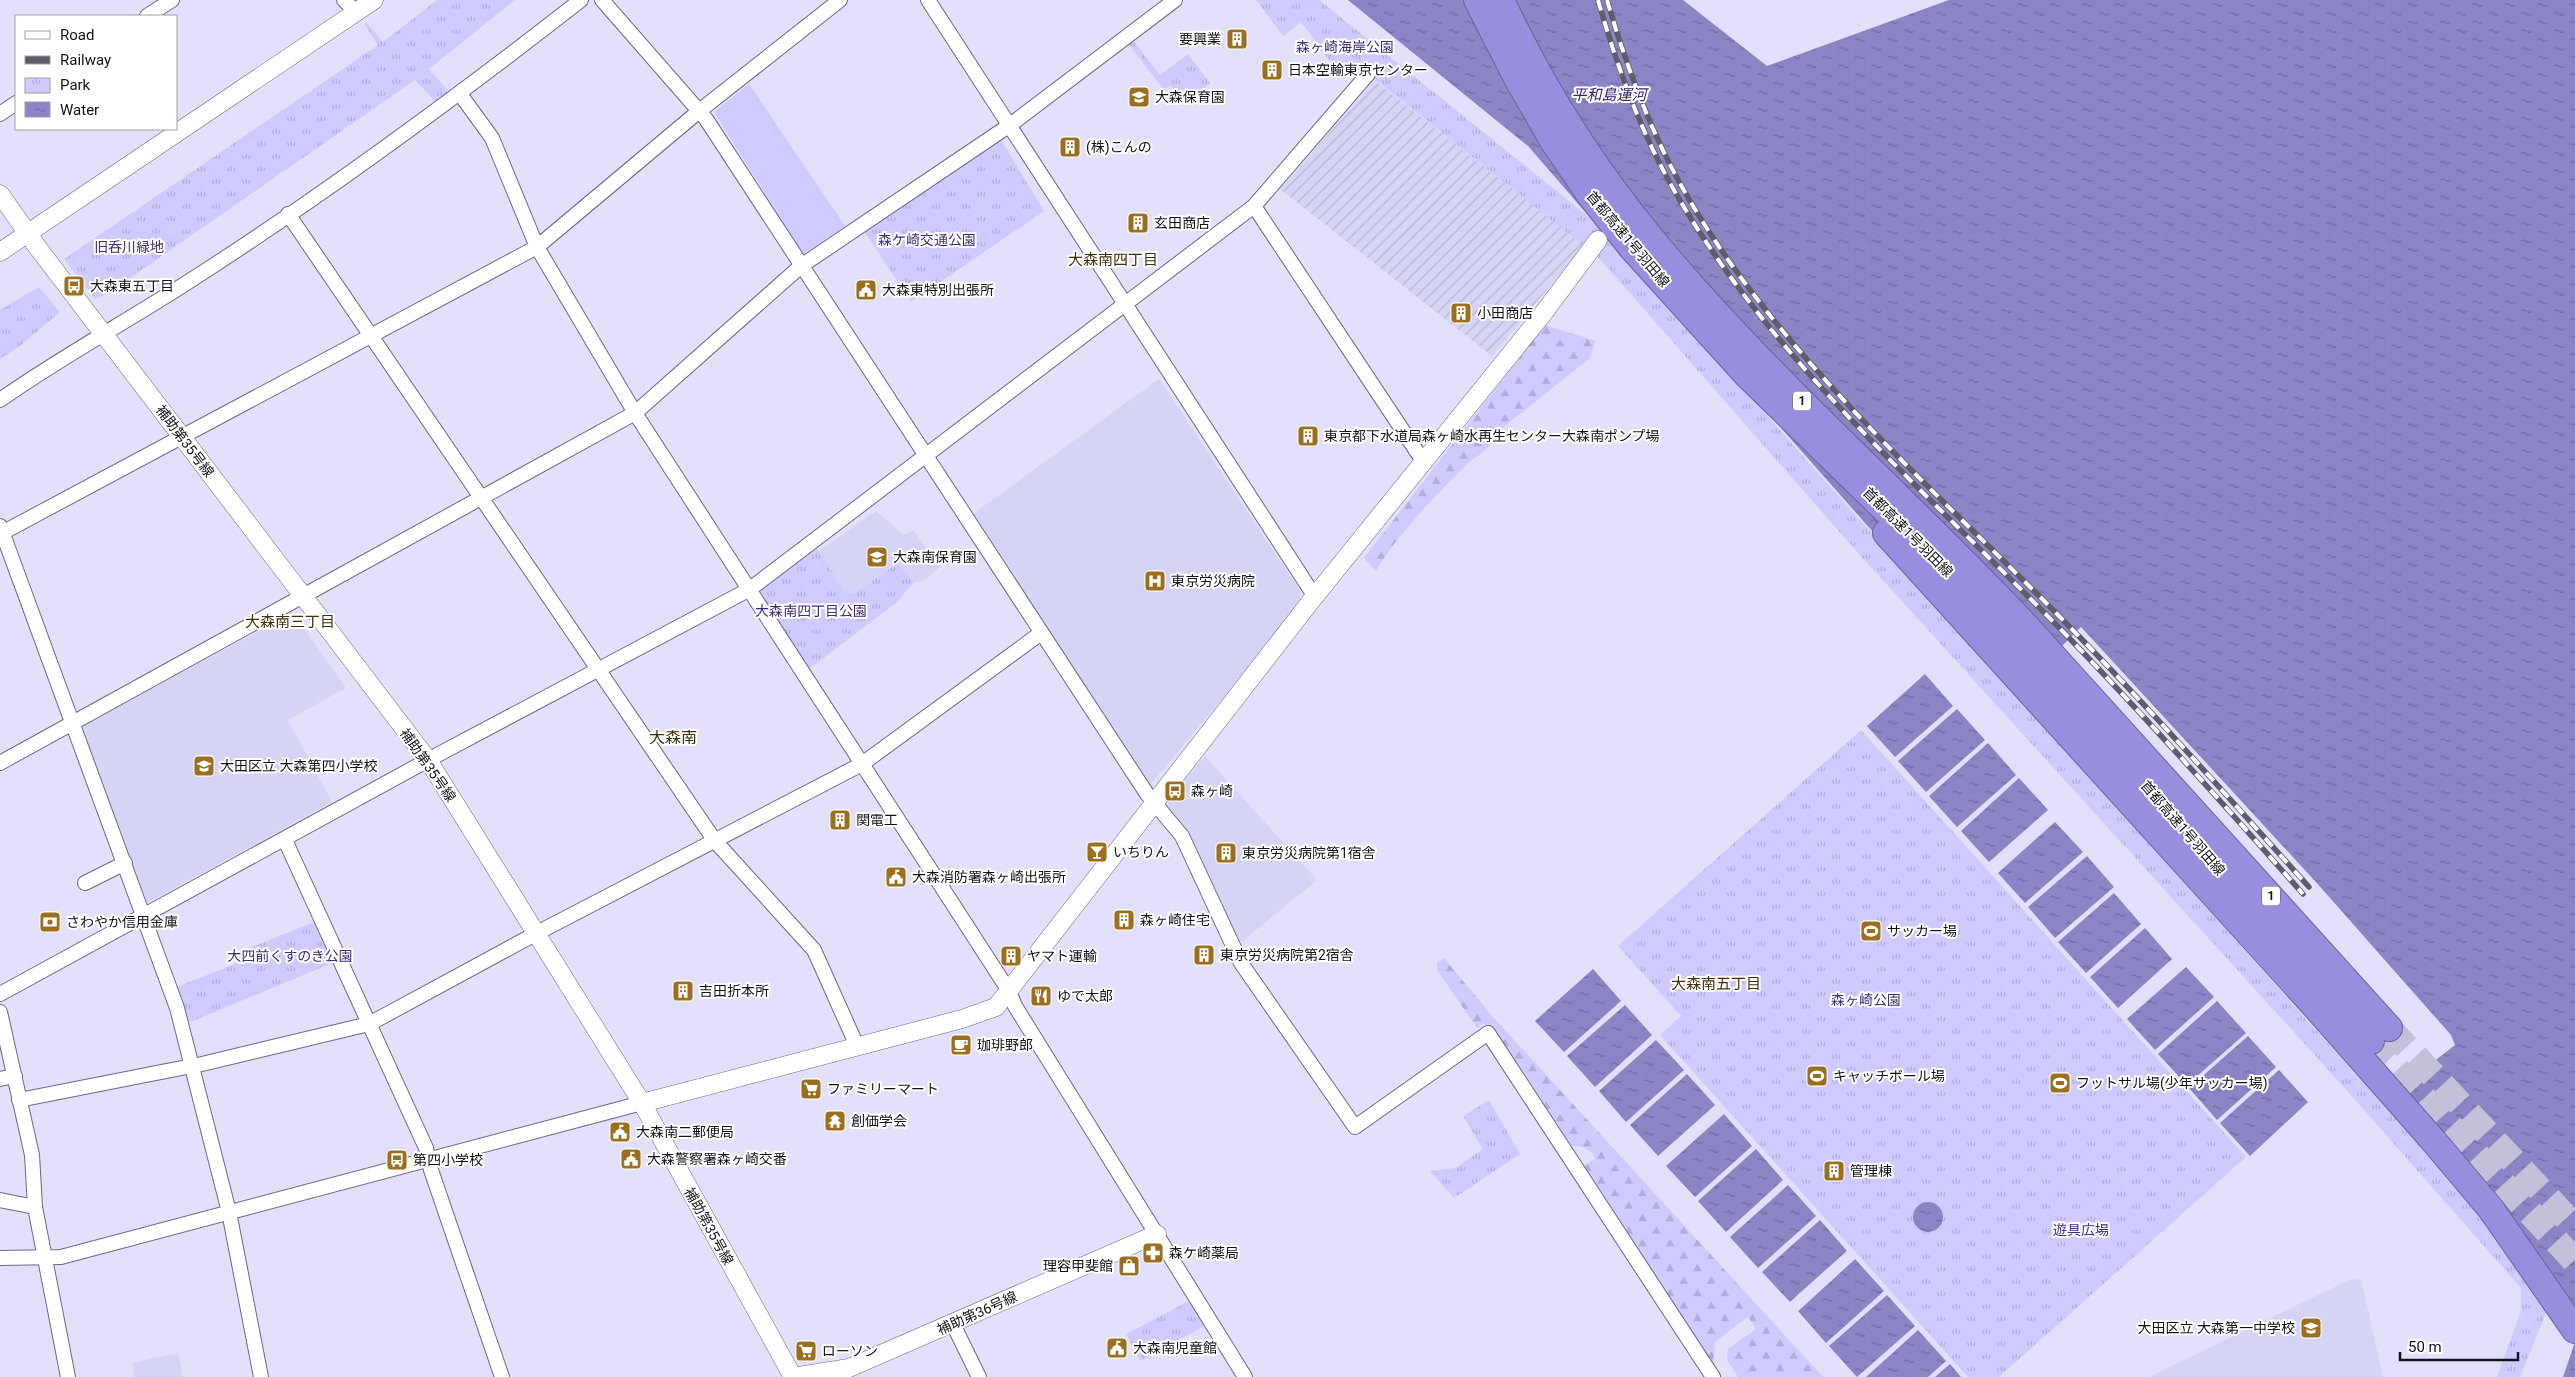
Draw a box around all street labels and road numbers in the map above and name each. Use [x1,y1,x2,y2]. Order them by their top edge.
street label: 首都高速1号羽田線 [1583,188,1673,290]
road number: 1 [1793,392,1811,411]
street label: 補助第35号線 [153,402,217,480]
street label: 首都高速1号羽田線 [1860,484,1956,580]
street label: 補助第35号線 [397,725,459,805]
street label: 首都高速1号羽田線 [2138,778,2228,878]
road number: 1 [2262,886,2280,906]
street label: 補助第35号線 [681,1185,737,1267]
street label: 補助第36号線 [935,1288,1019,1338]

